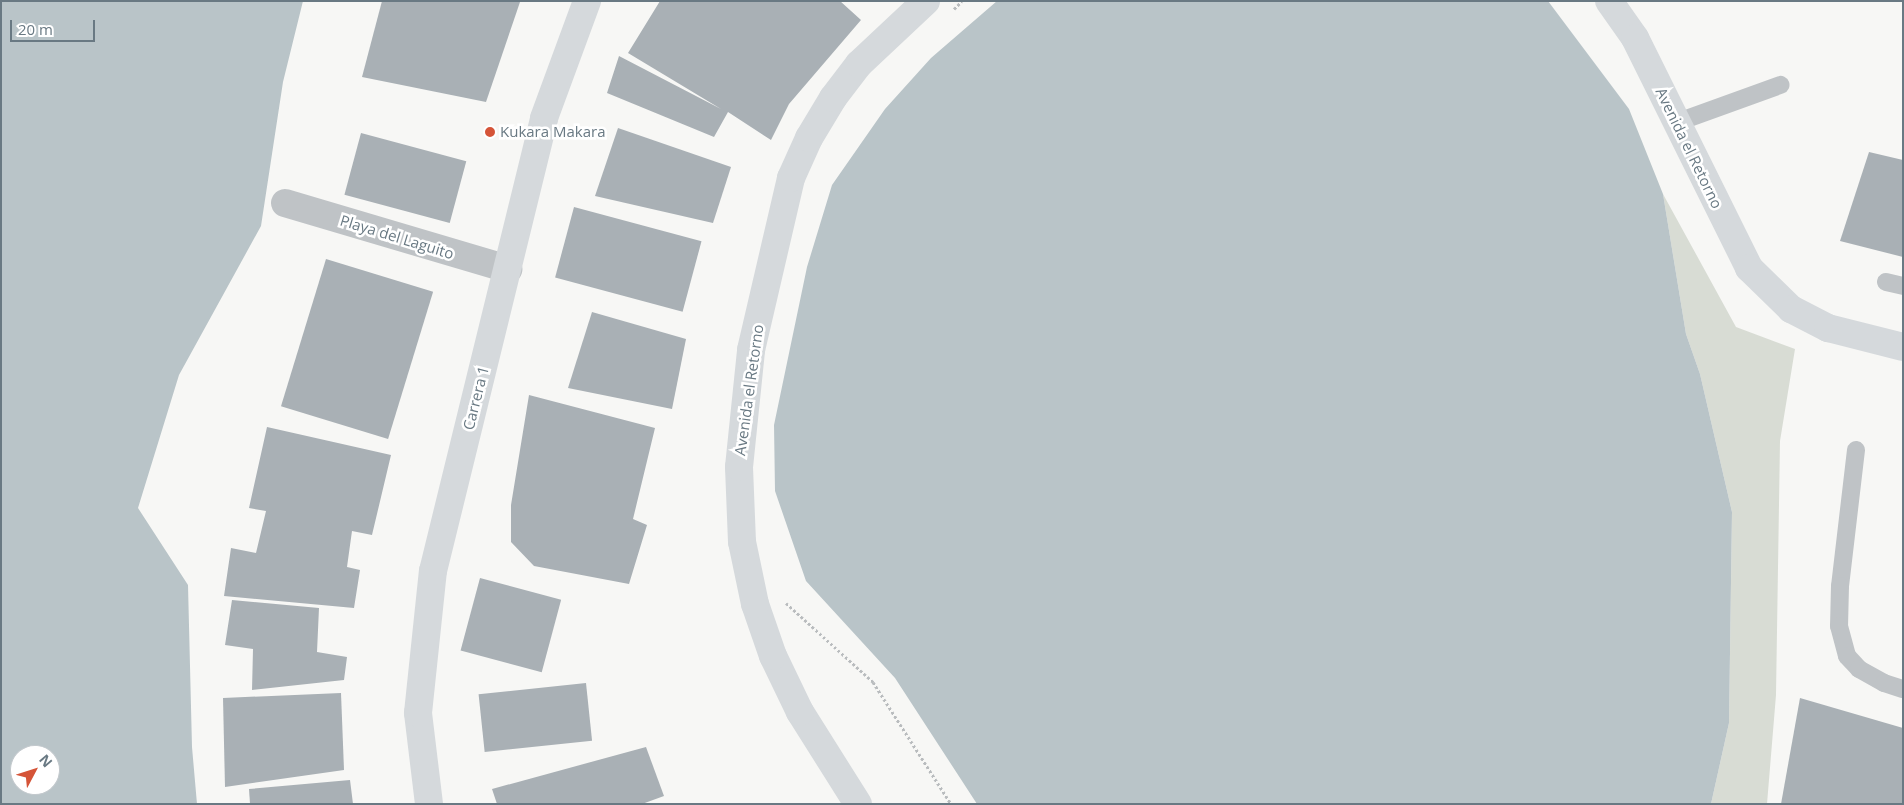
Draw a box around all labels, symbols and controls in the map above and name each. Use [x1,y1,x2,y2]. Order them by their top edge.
scale bar [12,10,98,42]
text: 20 m [18,19,53,39]
street label: Avenida el Retorno [1652,85,1726,211]
place label: Kukara Makara [500,123,605,141]
marker: Kukara Makara [484,126,496,138]
street label: Playa del Laguito [338,211,456,263]
street label: Avenida el Retorno [731,323,767,457]
street label: Carrera 1 [459,364,493,432]
north arrow [10,745,60,795]
text: N [35,750,57,771]

